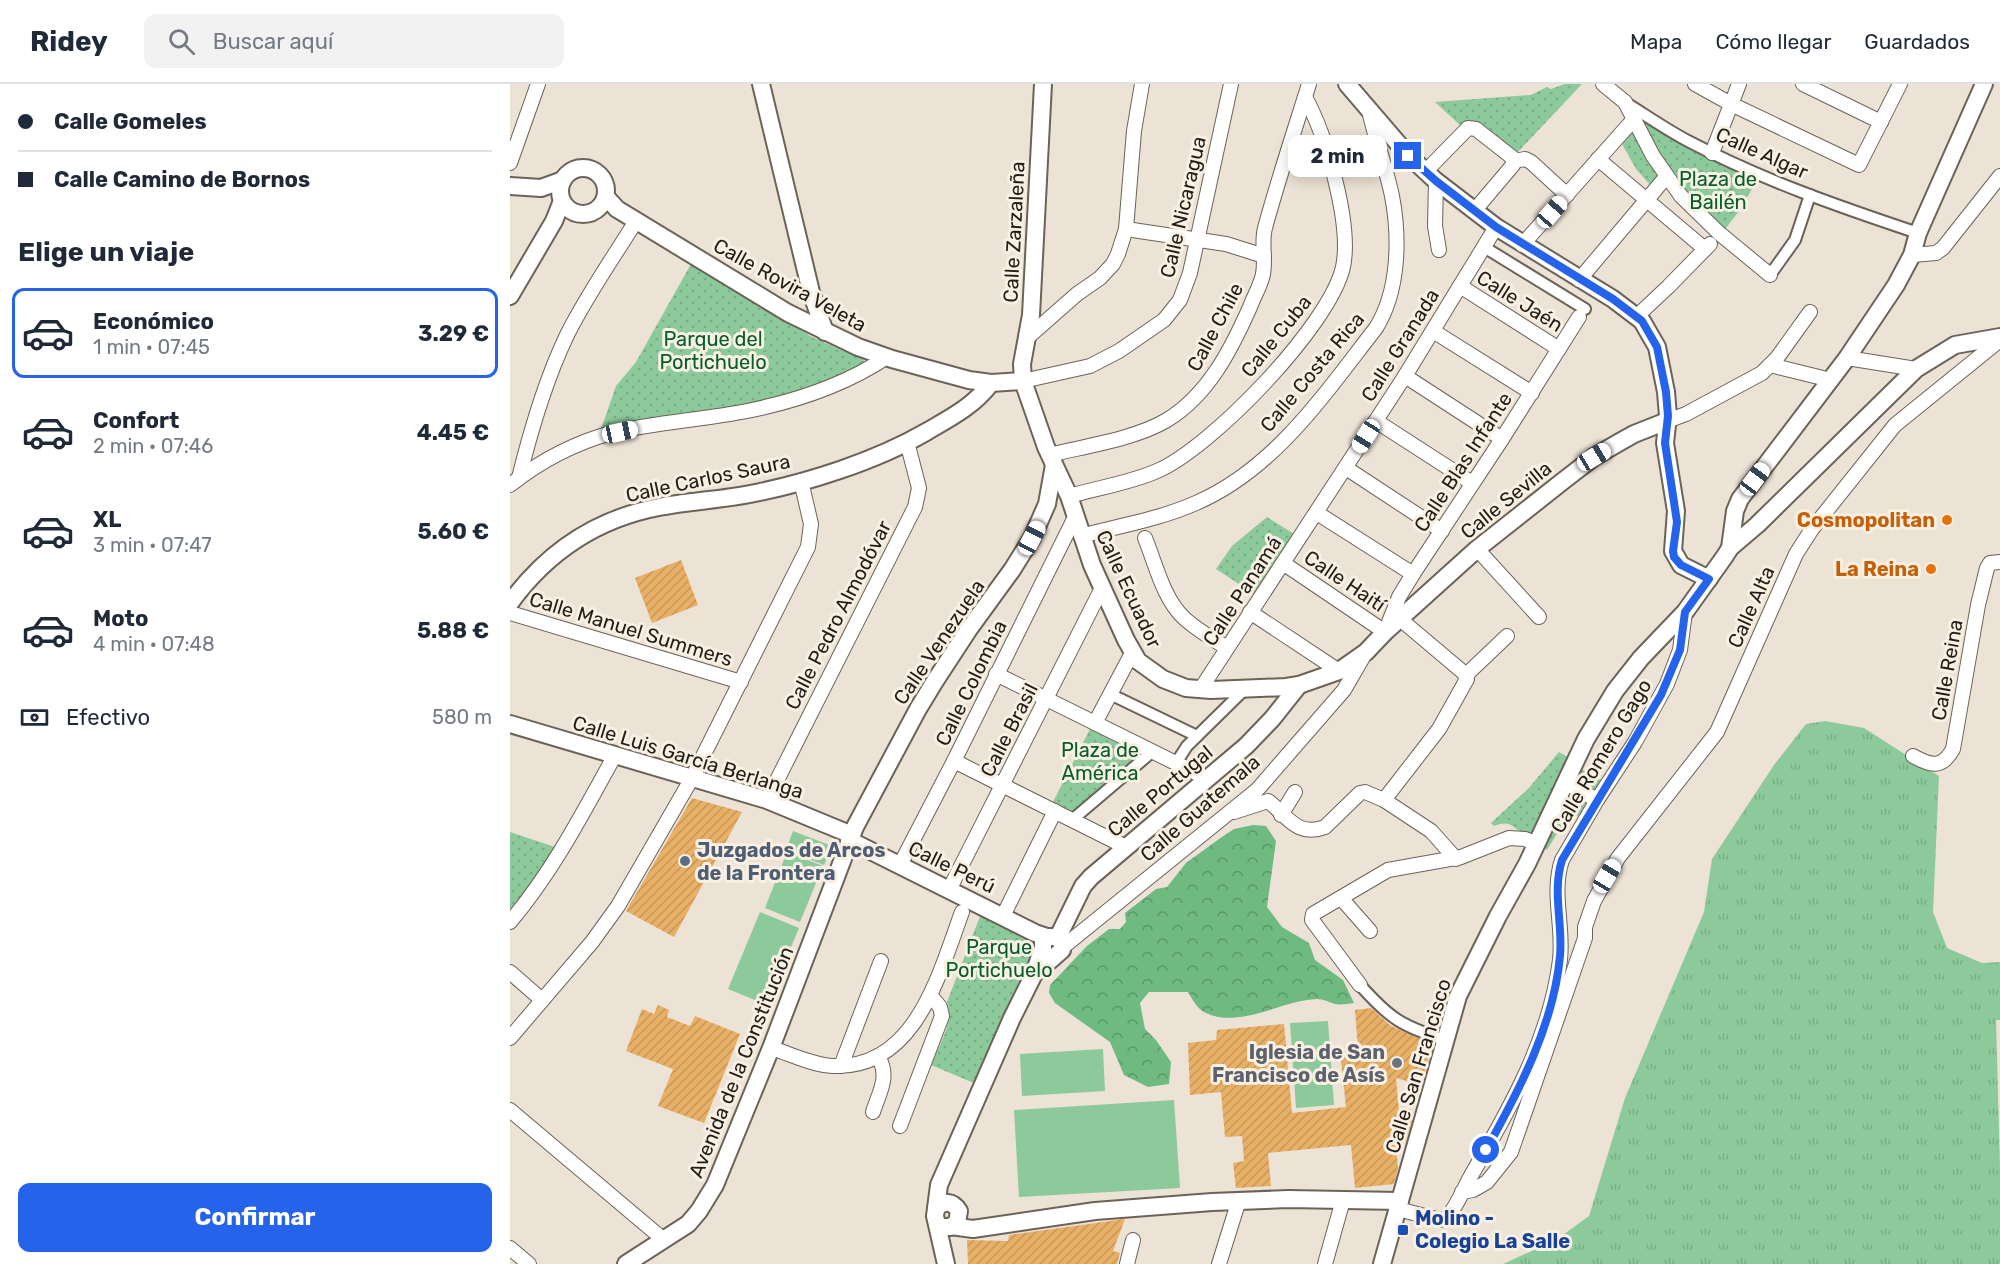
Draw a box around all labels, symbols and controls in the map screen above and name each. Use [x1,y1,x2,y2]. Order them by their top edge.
search box [144,14,564,68]
text: Ridey [30,25,108,58]
icon: search [165,25,198,58]
text: Buscar aquí [213,28,333,55]
text: Mapa [1630,29,1682,54]
text: Cómo llegar [1715,29,1831,54]
text: Guardados [1864,29,1970,54]
text: Calle Gomeles [54,108,207,135]
street label: Calle Algar [1712,122,1812,184]
street label: Calle Nicaragua [1155,134,1211,280]
callout: 2 min [1288,135,1387,177]
route end [1394,142,1421,169]
text: 2 min [1310,144,1365,168]
street label: Calle Zarzaleña [998,161,1030,303]
text: Calle Camino de Bornos [54,166,310,193]
park label: Plaza de Bailén [1679,167,1757,214]
car [1533,193,1571,231]
street label: Calle Rovira Veleta [709,233,871,337]
text: Elige un viaje [18,236,194,268]
street label: Calle Jaén [1472,265,1568,337]
street label: Calle Chile [1182,279,1248,375]
street label: Calle Granada [1356,284,1444,406]
street label: Calle Cuba [1236,290,1316,382]
icon: car [21,306,75,360]
street label: Calle Costa Rica [1255,307,1369,437]
text: Económico [93,308,214,335]
text: 3.29 € [418,320,489,347]
park label: Parque del Portichuelo [659,327,767,374]
text: 1 min · 07:45 [93,335,210,359]
street label: Calle Blas Infante [1409,388,1517,536]
icon: car [21,405,75,459]
text: Confort [93,407,179,434]
car [1349,416,1383,456]
text: 4.45 € [417,419,489,446]
car [601,419,639,445]
text: 2 min · 07:46 [93,434,213,458]
car [1574,440,1614,474]
street label: Calle Carlos Saura [624,449,792,507]
street label: Calle Sevilla [1456,456,1556,544]
car [1737,459,1773,499]
icon: car [21,504,75,558]
text: XL [93,506,121,533]
place label: Cosmopolitan [1797,508,1935,532]
marker: Cosmopolitan [1940,513,1954,527]
street label: Calle Pedro Almodóvar [780,516,896,714]
text: 5.60 € [418,518,489,545]
car [1016,518,1048,558]
street label: Calle Ecuador [1091,526,1167,652]
street label: Calle Panamá [1198,532,1286,650]
text: 3 min · 07:47 [93,533,211,557]
street label: Calle Haití [1300,545,1391,618]
place label: La Reina [1835,557,1919,581]
street label: Calle Alta [1722,562,1780,652]
marker: La Reina [1924,562,1938,576]
street label: Calle Venezuela [888,575,990,709]
street label: Calle Manuel Summers [526,587,736,671]
icon: car [21,603,75,657]
text: Moto [93,605,148,632]
street label: Calle Colombia [930,616,1012,750]
text: 5.88 € [417,617,489,644]
street label: Calle Reina [1926,618,1968,722]
text: 4 min · 07:48 [93,632,215,656]
street label: Calle Romero Gago [1546,675,1656,837]
street label: Calle Brasil [975,679,1043,781]
icon: cash [18,701,51,734]
text: Efectivo [66,704,150,731]
text: 580 m [432,705,492,729]
street label: Calle Luis García Berlanga [570,710,806,804]
park label: Plaza de América [1061,738,1139,785]
street label: Calle Portugal [1103,740,1217,842]
street label: Calle Guatemala [1135,750,1265,866]
street label: Calle Perú [905,836,999,898]
place label: Juzgados de Arcos de la Frontera [697,838,885,885]
marker: Juzgados de Arcos de la Frontera [678,854,692,868]
car [1590,856,1624,896]
park label: Parque Portichuelo [945,935,1053,982]
street label: Avenida de la Constitución [684,943,798,1181]
street label: Calle San Francisco [1380,976,1456,1156]
place label: Iglesia de San Francisco de Asís [1212,1040,1385,1087]
marker: Iglesia de San Francisco de Asís [1390,1056,1404,1070]
route start [1472,1136,1499,1163]
button: Confirmar [18,1183,492,1252]
place label: Molino - Colegio La Salle [1415,1206,1570,1253]
marker: Molino - Colegio La Salle [1396,1223,1410,1237]

